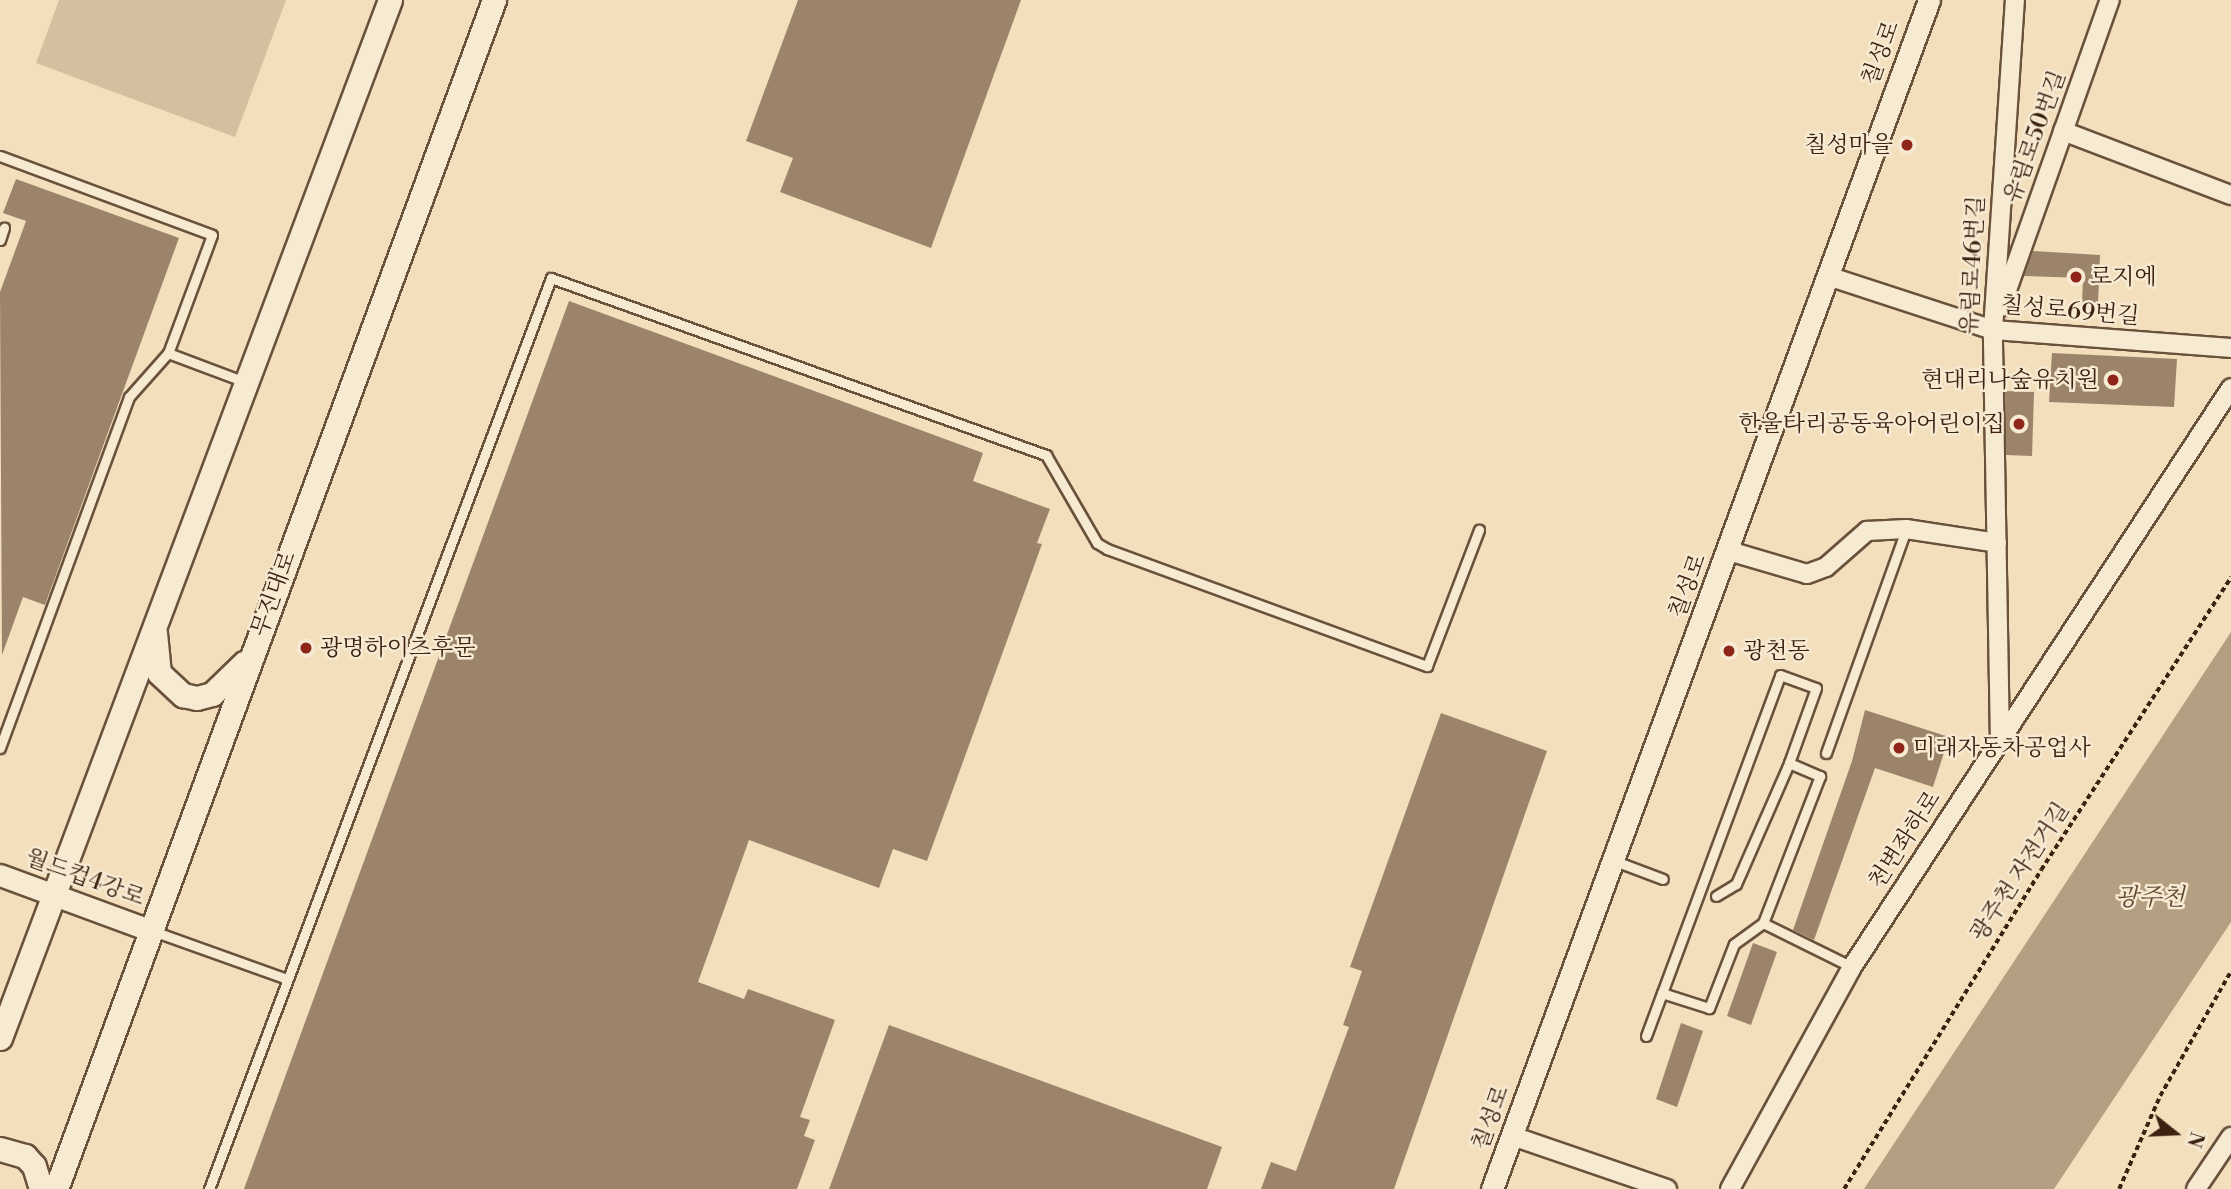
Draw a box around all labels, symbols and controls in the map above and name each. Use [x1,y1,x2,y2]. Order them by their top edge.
street label: 칠성로 [1857,17,1905,89]
street label: 유림로50번길 [1998,67,2072,207]
place label: 칠성마을 [1804,131,1893,159]
marker: 칠성마을 [1899,137,1915,153]
street label: 유림로46번길 [1956,195,1990,335]
place label: 로지에 [2090,263,2157,291]
marker: 로지에 [2068,269,2084,285]
street label: 칠성로69번길 [2000,291,2140,331]
place label: 현대리나숲유치원 [1921,366,2099,394]
marker: 현대리나숲유치원 [2105,372,2121,388]
place label: 한울타리공동육아어린이집 [1738,410,2005,438]
marker: 한울타리공동육아어린이집 [2011,416,2027,432]
street label: 무진대로 [246,548,302,640]
street label: 칠성로 [1664,550,1712,622]
place label: 광명하이츠후문 [320,634,476,662]
place label: 광천동 [1743,637,1810,665]
marker: 광명하이츠후문 [298,640,314,656]
marker: 광천동 [1721,643,1737,659]
place label: 미래자동차공업사 [1913,734,2091,762]
marker: 미래자동차공업사 [1891,740,1907,756]
street label: 천변좌하로 [1863,786,1947,894]
street label: 광주천 자전거길 [1965,797,2075,947]
street label: 월드컵4강로 [22,844,148,912]
water label: 광주천 [2115,885,2185,913]
street label: 칠성로 [1467,1082,1515,1154]
north arrow [2140,1098,2210,1168]
text: N [2181,1129,2209,1150]

